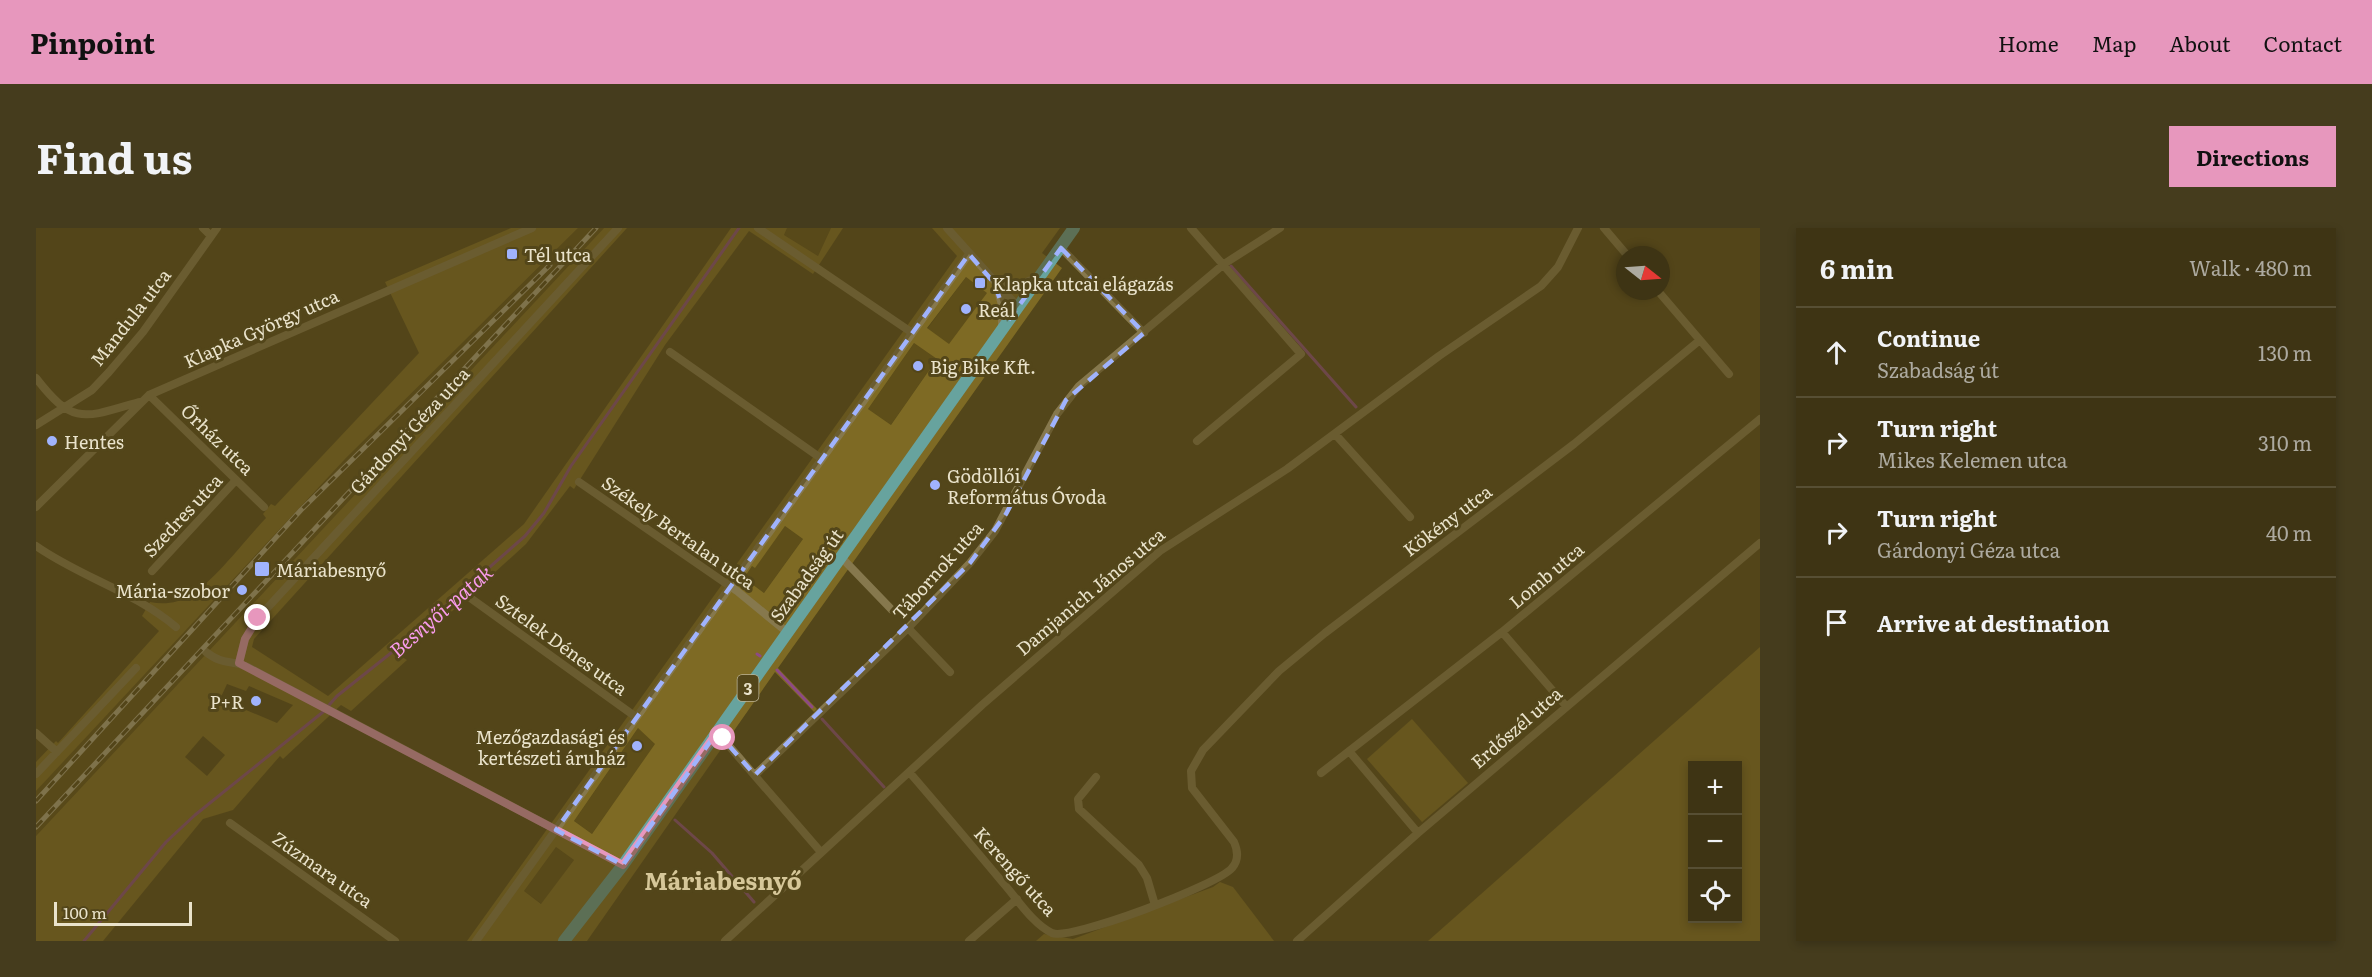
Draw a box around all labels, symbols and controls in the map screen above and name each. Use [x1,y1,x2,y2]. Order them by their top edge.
text: Pinpoint [30,21,155,63]
text: Home [1998,27,2059,58]
text: Map [2092,27,2136,58]
text: About [2169,27,2231,58]
text: Contact [2264,27,2342,58]
text: Find us [36,125,193,187]
button: Directions [2169,126,2336,187]
place label: Tél utca [524,241,592,268]
north arrow [1616,246,1670,300]
marker: Tél utca [505,247,519,261]
text: 6 min [1820,248,1894,287]
text: Walk · 480 m [2189,252,2312,282]
street label: Mandula utca [83,262,177,372]
place label: Klapka utcai elágazás [992,270,1173,297]
marker: Klapka utcai elágazás [973,276,987,290]
street label: Klapka György utca [179,282,343,374]
place label: Reál [978,296,1016,323]
marker: Reál [959,302,973,316]
text: Continue [1877,321,1980,354]
icon: ahead [1820,336,1853,369]
text: 130 m [2258,337,2312,367]
place label: Big Bike Kft. [930,353,1036,380]
text: Szabadság út [1877,354,1999,384]
marker: Big Bike Kft. [911,359,925,373]
street label: Gárdonyi Géza utca [343,360,475,500]
street label: Őrház utca [175,397,261,481]
text: Turn right [1877,411,1997,444]
icon: right [1820,426,1853,459]
text: 310 m [2258,427,2312,457]
place label: Hentes [64,428,124,455]
marker: Hentes [45,434,59,448]
text: Mikes Kelemen utca [1877,444,2068,474]
place label: Gödöllői Református Óvoda [947,462,1107,510]
street label: Szedres utca [136,467,228,563]
street label: Székely Bertalan utca [597,469,762,595]
street label: Kökény utca [1397,477,1497,562]
marker: Gödöllői Református Óvoda [928,478,942,492]
text: Turn right [1877,501,1997,534]
street label: Tábornok utca [885,515,989,625]
icon: right [1820,516,1853,549]
text: 40 m [2266,517,2312,547]
street label: Damjanich János utca [1010,520,1171,661]
street label: Szabadság út [763,522,850,627]
text: Gárdonyi Géza utca [1877,534,2060,564]
street label: Lomb utca [1503,536,1589,614]
place label: Máriabesnyő [276,556,386,583]
water label: Besnyői-patak [382,557,498,663]
marker: Máriabesnyő [253,560,271,578]
place label: Mária-szobor [116,577,230,604]
marker: Mária-szobor [235,583,249,597]
street label: Sztelek Dénes utca [490,587,634,701]
route end [244,604,270,630]
icon: arrive [1820,606,1853,639]
text: Arrive at destination [1877,606,2110,639]
road number: 3 [738,675,758,701]
street label: Erdőszél utca [1464,679,1568,774]
place label: P+R [210,688,244,715]
marker: P+R [249,694,263,708]
place label: Mezőgazdasági és kertészeti áruház [475,723,625,771]
route start [709,724,735,750]
marker: Mezőgazdasági és kertészeti áruház [630,739,644,753]
map controls [1688,761,1742,923]
button: + [1688,761,1742,815]
button: − [1688,815,1742,869]
street label: Kerengő utca [968,820,1064,922]
street label: Zúzmara utca [267,824,379,914]
district label: Máriabesnyő [644,862,802,897]
button: locate [1688,869,1742,923]
scale bar [54,899,192,926]
text: 100 m [63,900,107,924]

